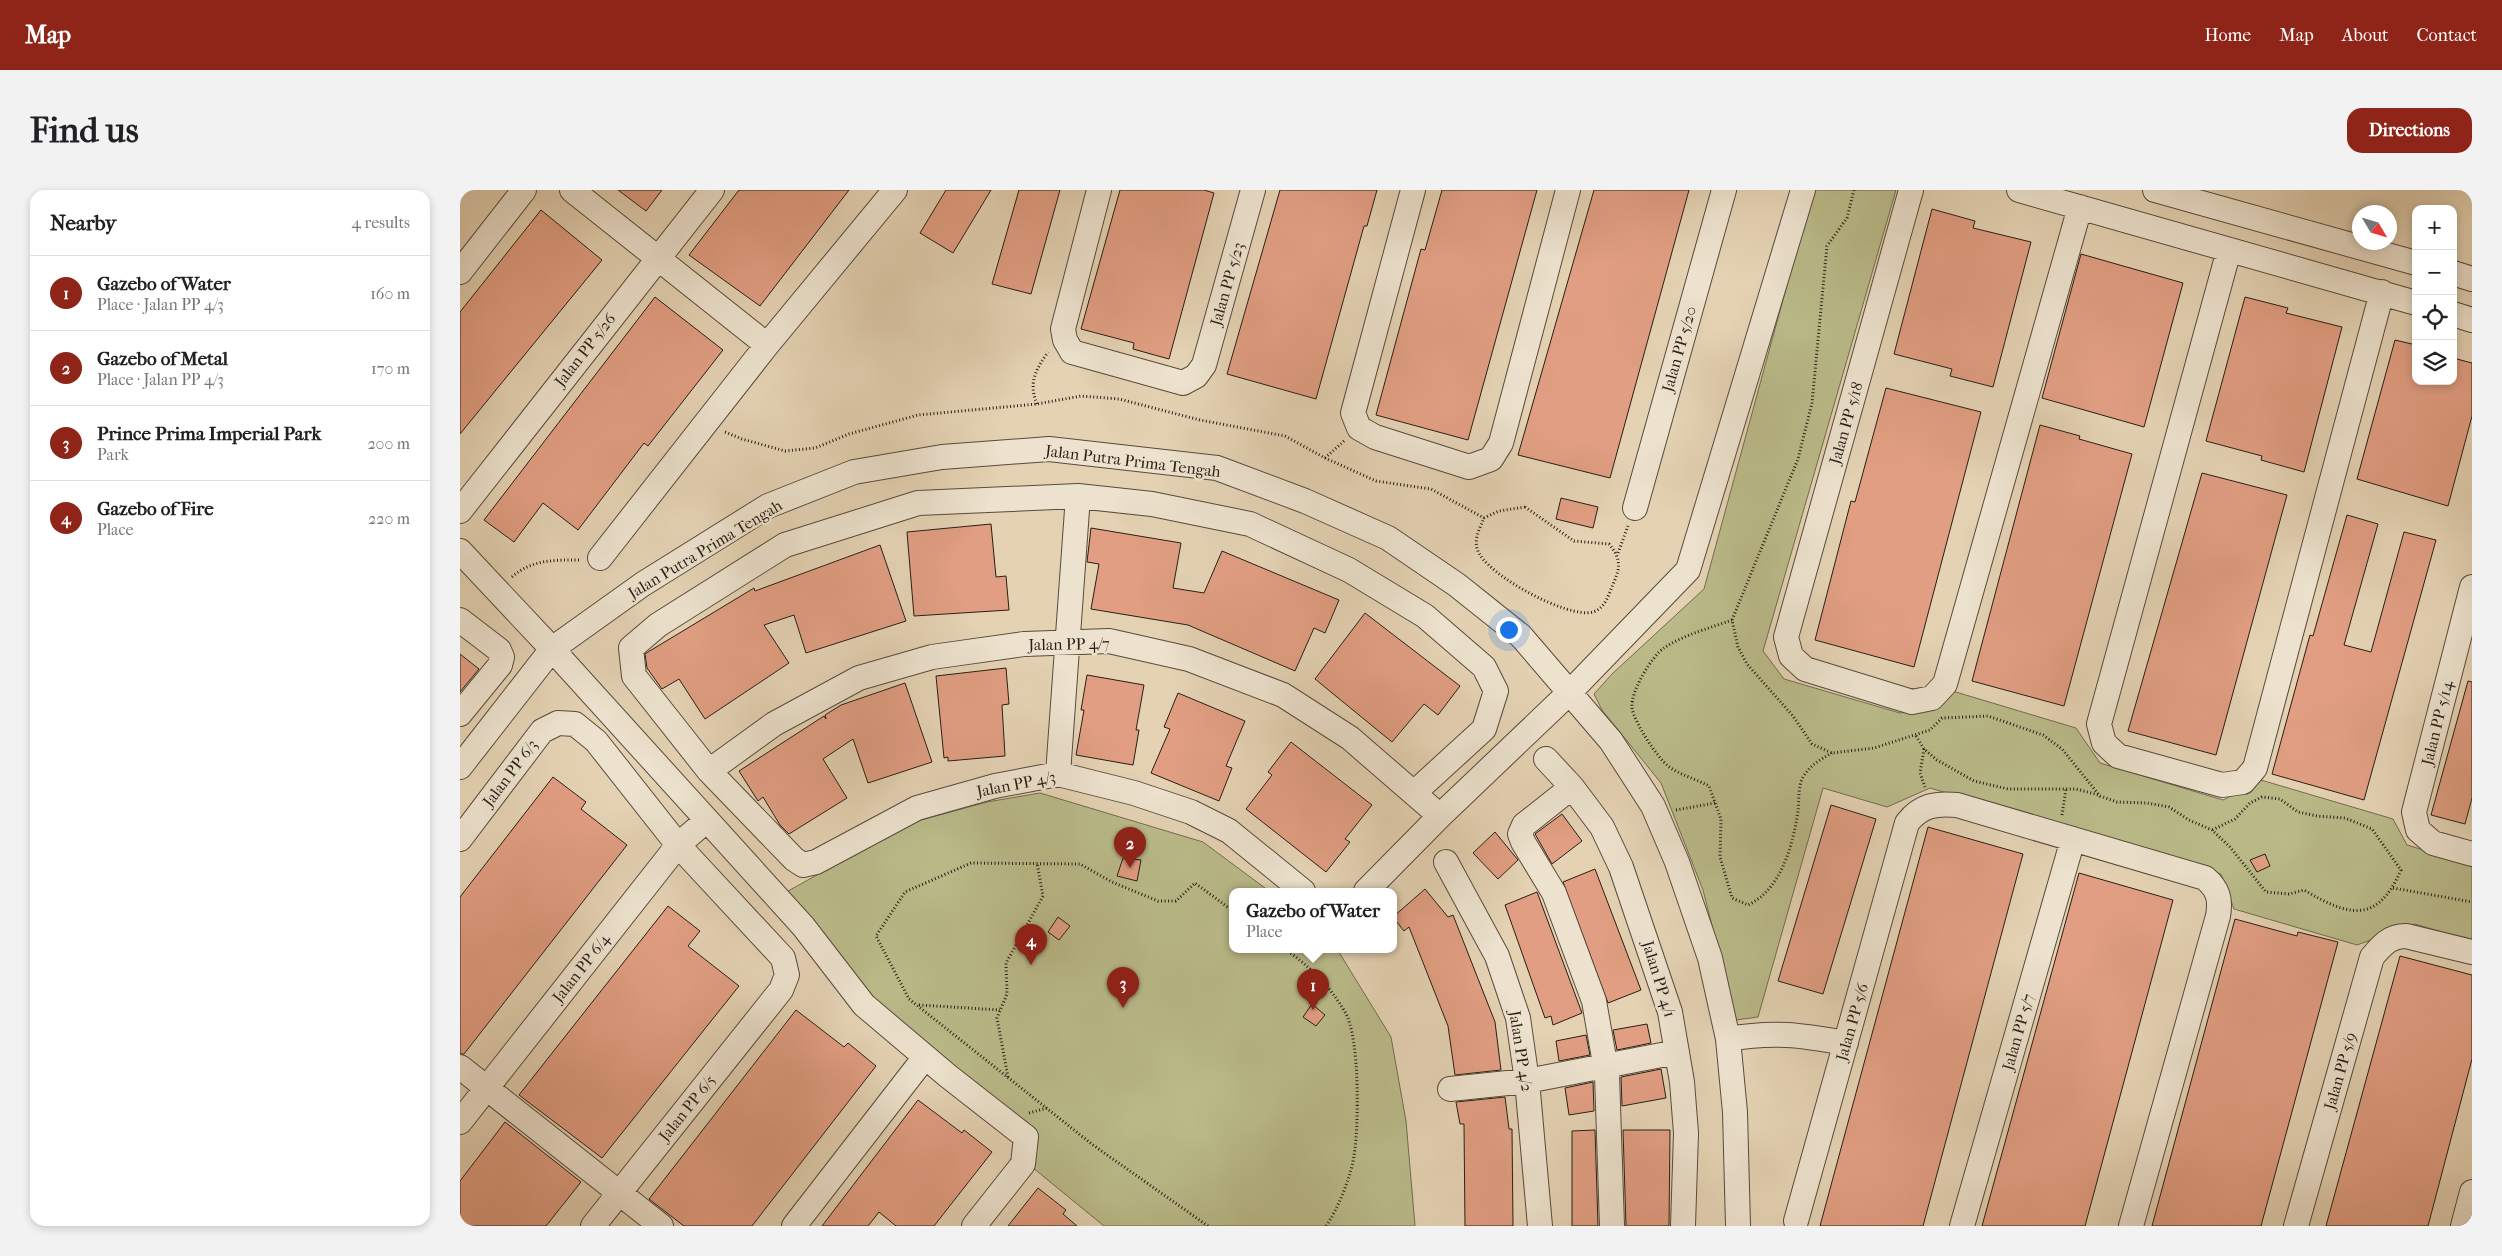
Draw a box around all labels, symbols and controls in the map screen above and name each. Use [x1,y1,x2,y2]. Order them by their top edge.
text: Map [25,21,71,49]
text: Home [2204,25,2251,46]
text: Map [2279,25,2314,46]
text: About [2342,25,2388,46]
text: Contact [2416,25,2477,46]
button: Directions [2347,108,2472,153]
text: Find us [30,110,139,151]
north arrow [2352,205,2397,250]
map controls [2412,205,2457,385]
button: + [2412,205,2457,250]
text: Nearby [50,211,116,235]
text: 4 results [352,213,410,232]
street label: Jalan PP 5/23 [1205,240,1248,330]
button: − [2412,250,2457,295]
text: Gazebo of Water [97,273,231,295]
text: 1 [63,284,69,303]
text: 160 m [370,284,410,303]
text: Place · Jalan PP 4/3 [97,295,224,314]
button: locate [2412,295,2457,340]
street label: Jalan PP 5/20 [1657,304,1700,396]
street label: Jalan PP 5/26 [549,309,620,392]
button: layers [2412,340,2457,385]
text: Gazebo of Metal [97,348,228,370]
text: 2 [62,359,70,378]
text: 170 m [371,359,410,378]
text: Place · Jalan PP 4/3 [97,370,224,389]
street label: Jalan PP 5/18 [1825,380,1867,468]
text: Prince Prima Imperial Park [97,423,321,445]
text: 3 [63,434,69,453]
text: 200 m [367,434,410,453]
street label: Jalan Putra Prima Tengah [1042,441,1222,481]
text: Park [97,445,129,464]
street label: Jalan Putra Prima Tengah [623,495,786,604]
text: Gazebo of Fire [97,498,214,520]
text: 4 [61,509,71,528]
text: 220 m [368,509,410,528]
text: Place [97,520,133,539]
your location [1496,617,1522,643]
street label: Jalan PP 4/7 [1026,634,1110,654]
street label: Jalan PP 5/14 [2417,678,2457,769]
street label: Jalan PP 6/3 [477,736,541,812]
street label: Jalan PP 4/3 [973,767,1057,801]
pin: 2 [1114,827,1146,868]
popup [1229,888,1397,953]
text: Gazebo of Water [1246,900,1380,922]
text: Place [1246,922,1282,941]
pin: 4 [1015,924,1047,965]
street label: Jalan PP 6/4 [547,929,614,1008]
street label: Jalan PP 4/1 [1638,936,1680,1020]
pin: 3 [1107,967,1139,1008]
pin: 1 [1297,969,1329,1010]
street label: Jalan PP 5/6 [1831,981,1872,1065]
street label: Jalan PP 5/7 [1997,991,2038,1074]
street label: Jalan PP 4/2 [1505,1007,1537,1093]
street label: Jalan PP 5/9 [2319,1030,2360,1114]
street label: Jalan PP 6/5 [653,1071,720,1147]

